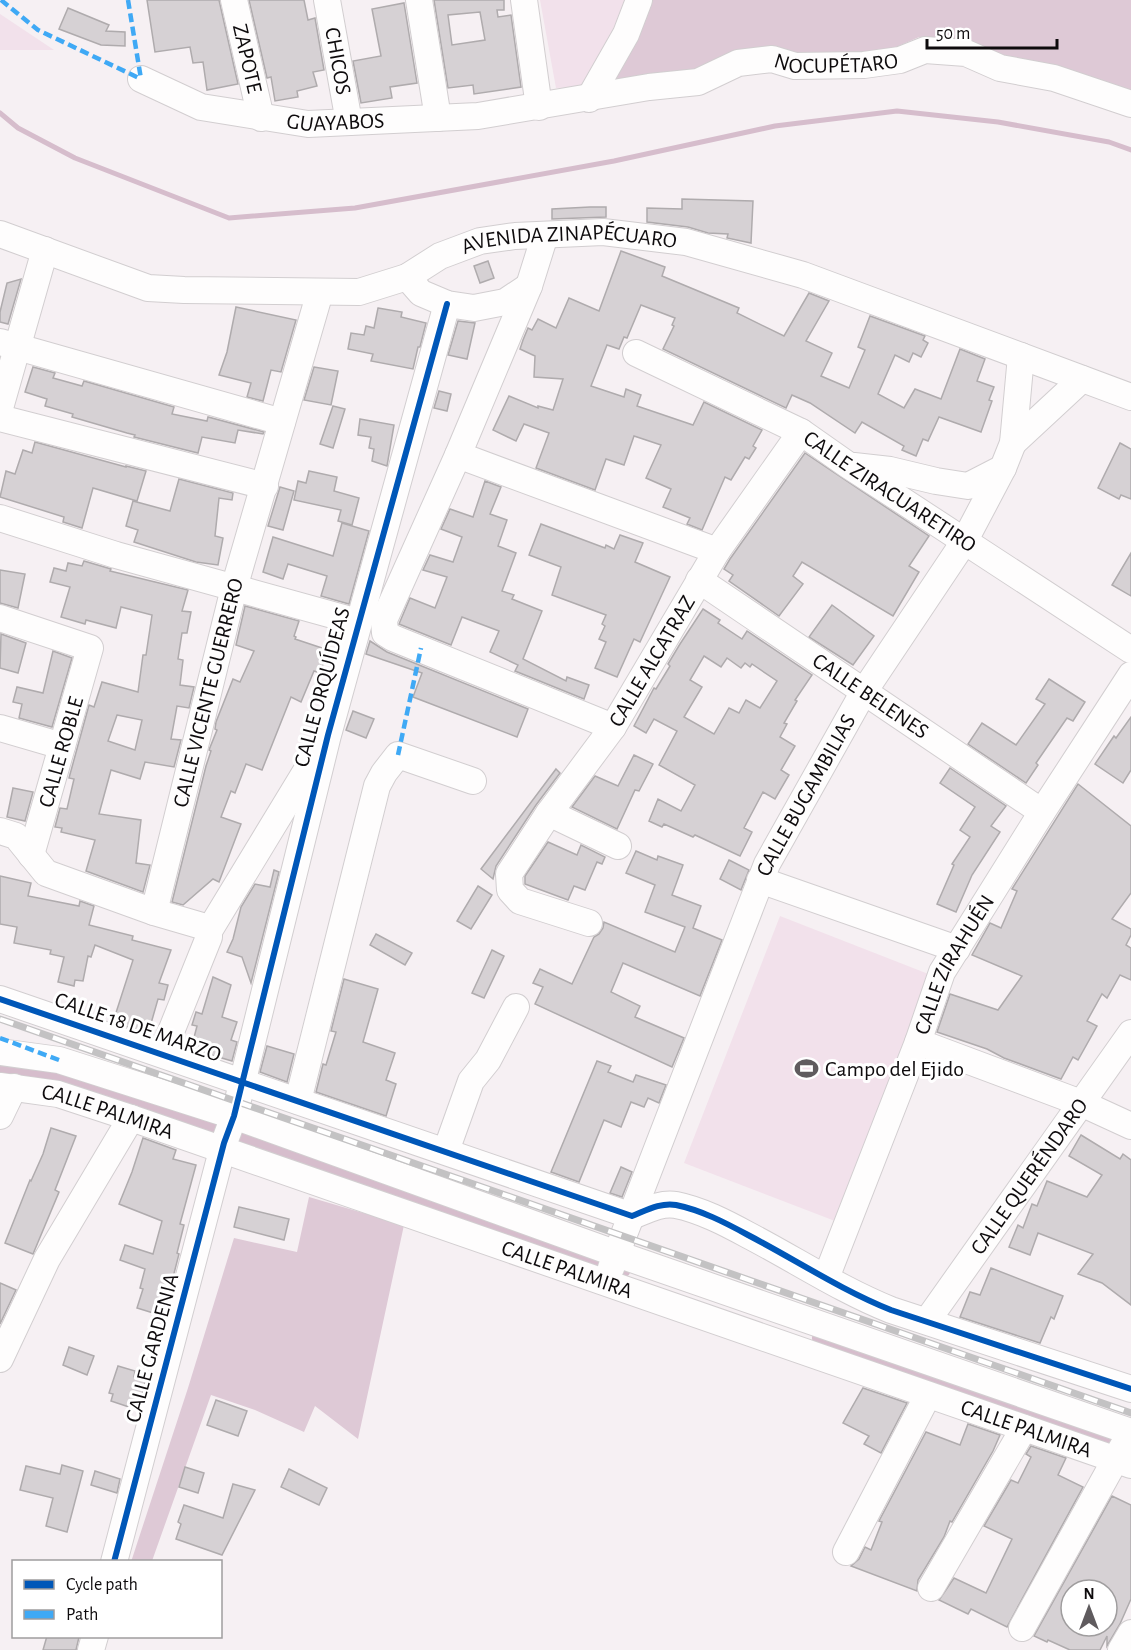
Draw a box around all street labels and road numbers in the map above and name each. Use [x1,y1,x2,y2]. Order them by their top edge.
street label: ZAPOTE [229,22,266,96]
street label: CHICOS [321,26,355,96]
street label: NOCUPÉTARO [772,49,899,77]
street label: GUAYABOS [285,109,385,136]
street label: AVENIDA ZINAPÉCUARO [458,220,678,258]
street label: CALLE ZIRACUARETIRO [800,426,980,557]
street label: CALLE VICENTE GUERRERO [169,575,247,809]
street label: CALLE ALCATRAZ [605,592,699,730]
street label: CALLE ORQUÍDEAS [289,605,354,769]
street label: CALLE BELENES [808,649,933,743]
street label: CALLE ROBLE [35,694,87,810]
street label: CALLE BUGAMBILIAS [752,711,860,879]
street label: CALLE ZIRAHUÉN [910,891,998,1037]
street label: CALLE 18 DE MARZO [52,988,224,1066]
street label: CALLE PALMIRA [41,1081,177,1143]
street label: CALLE QUERÉNDARO [967,1094,1092,1259]
street label: CALLE PALMIRA [499,1236,636,1302]
street label: CALLE GARDENIA [122,1271,183,1425]
street label: CALLE PALMIRA [958,1396,1095,1462]

